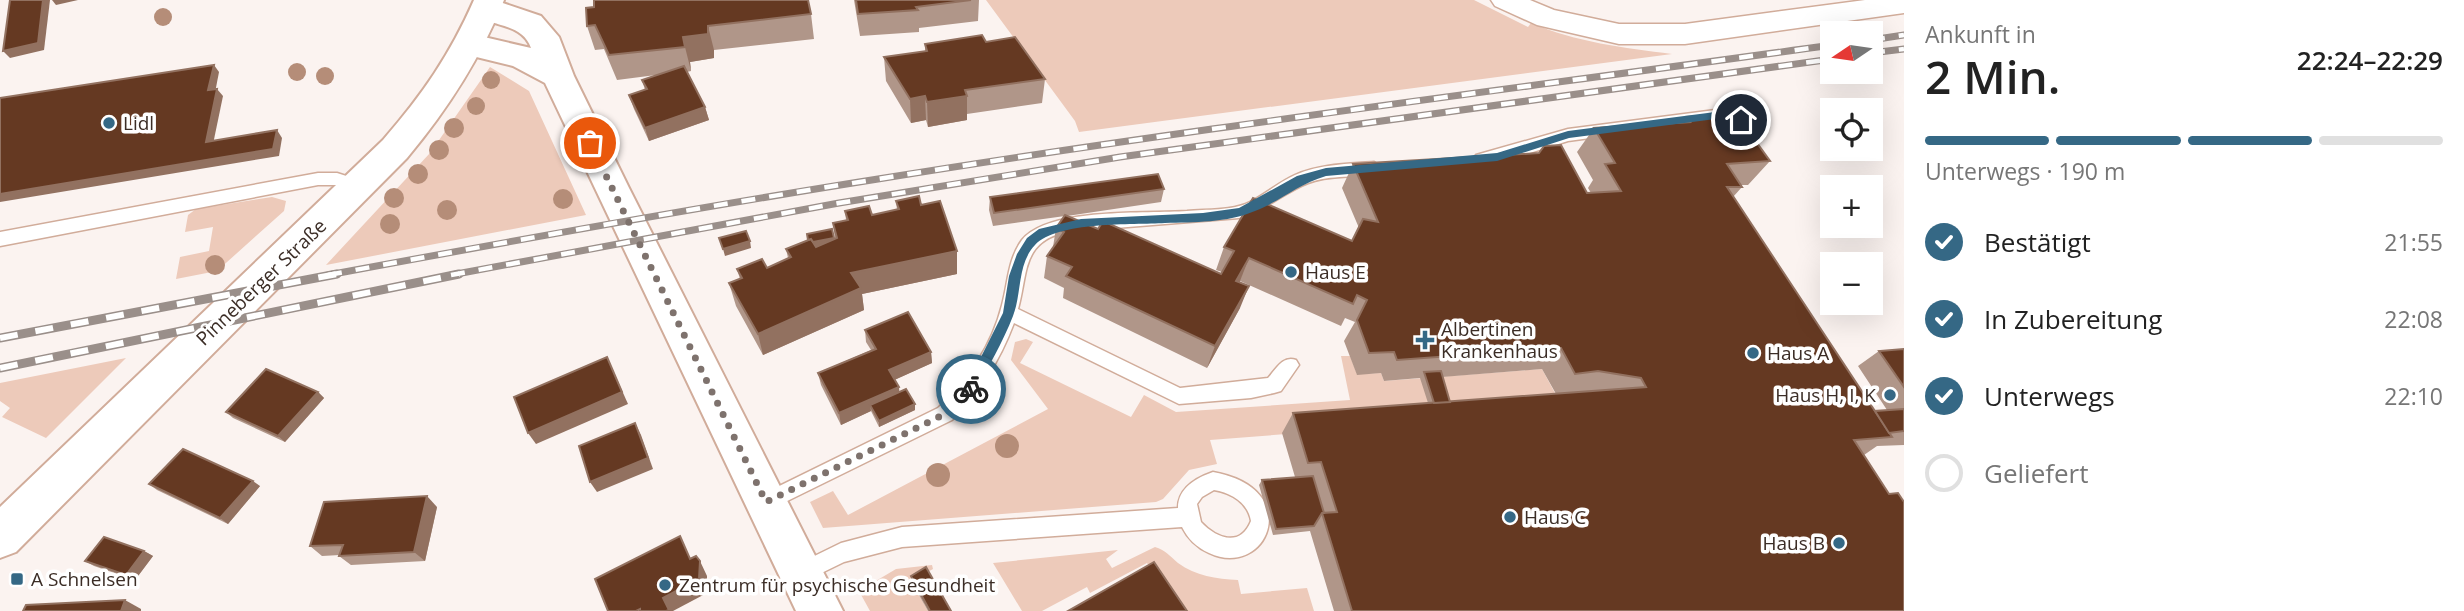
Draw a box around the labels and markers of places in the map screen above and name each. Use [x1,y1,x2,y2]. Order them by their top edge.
pin [1711,90,1771,150]
place label: Lidl [123,110,154,136]
pin [560,113,620,173]
marker: Lidl [101,115,117,131]
place label: Haus E [1305,259,1366,285]
marker: Haus E [1283,264,1299,280]
place label: Albertinen Krankenhaus [1441,316,1558,364]
marker: Albertinen Krankenhaus [1415,330,1435,350]
place label: Haus A [1767,340,1829,366]
marker: Haus A [1745,345,1761,361]
place label: Haus H, I, K [1775,382,1876,408]
marker: Haus H, I, K [1882,387,1898,403]
place label: Haus C [1524,504,1586,530]
marker: Haus C [1502,509,1518,525]
place label: Haus B [1763,530,1825,556]
marker: Haus B [1831,535,1847,551]
place label: A Schnelsen [31,566,138,592]
marker: A Schnelsen [9,571,25,587]
place label: Zentrum für psychische Gesundheit [679,572,995,598]
marker: Zentrum für psychische Gesundheit [657,577,673,593]

